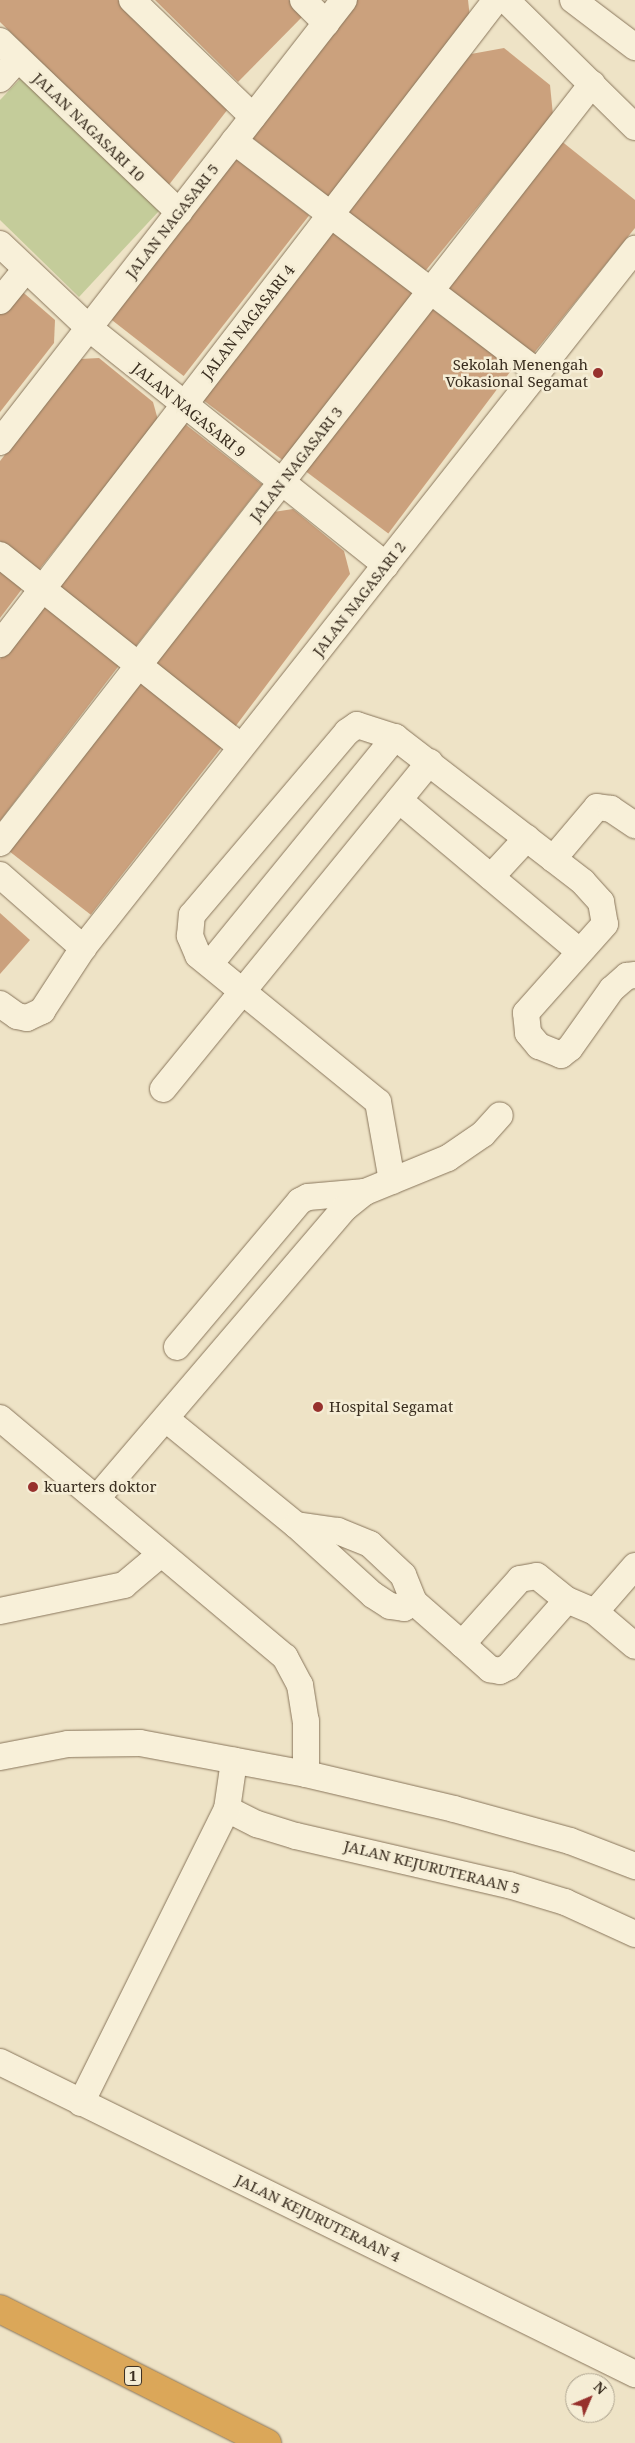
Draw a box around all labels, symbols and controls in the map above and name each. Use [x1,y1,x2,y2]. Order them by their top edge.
street label: JALAN NAGASARI 10 [29,69,149,185]
street label: JALAN NAGASARI 5 [122,160,222,282]
street label: JALAN NAGASARI 4 [198,261,298,383]
place label: Sekolah Menengah Vokasional Segamat [445,355,588,390]
street label: JALAN NAGASARI 9 [129,359,249,461]
marker: Sekolah Menengah Vokasional Segamat [592,367,604,379]
street label: JALAN NAGASARI 3 [246,403,346,525]
street label: JALAN NAGASARI 2 [309,538,409,660]
place label: Hospital Segamat [329,1398,453,1416]
marker: Hospital Segamat [311,1400,325,1414]
place label: kuarters doktor [44,1478,156,1496]
marker: kuarters doktor [26,1480,40,1494]
street label: JALAN KEJURUTERAAN 5 [342,1836,522,1898]
street label: JALAN KEJURUTERAAN 4 [233,2170,403,2266]
road number: 1 [123,2364,143,2388]
north arrow [565,2373,615,2423]
text: N [590,2377,611,2398]

